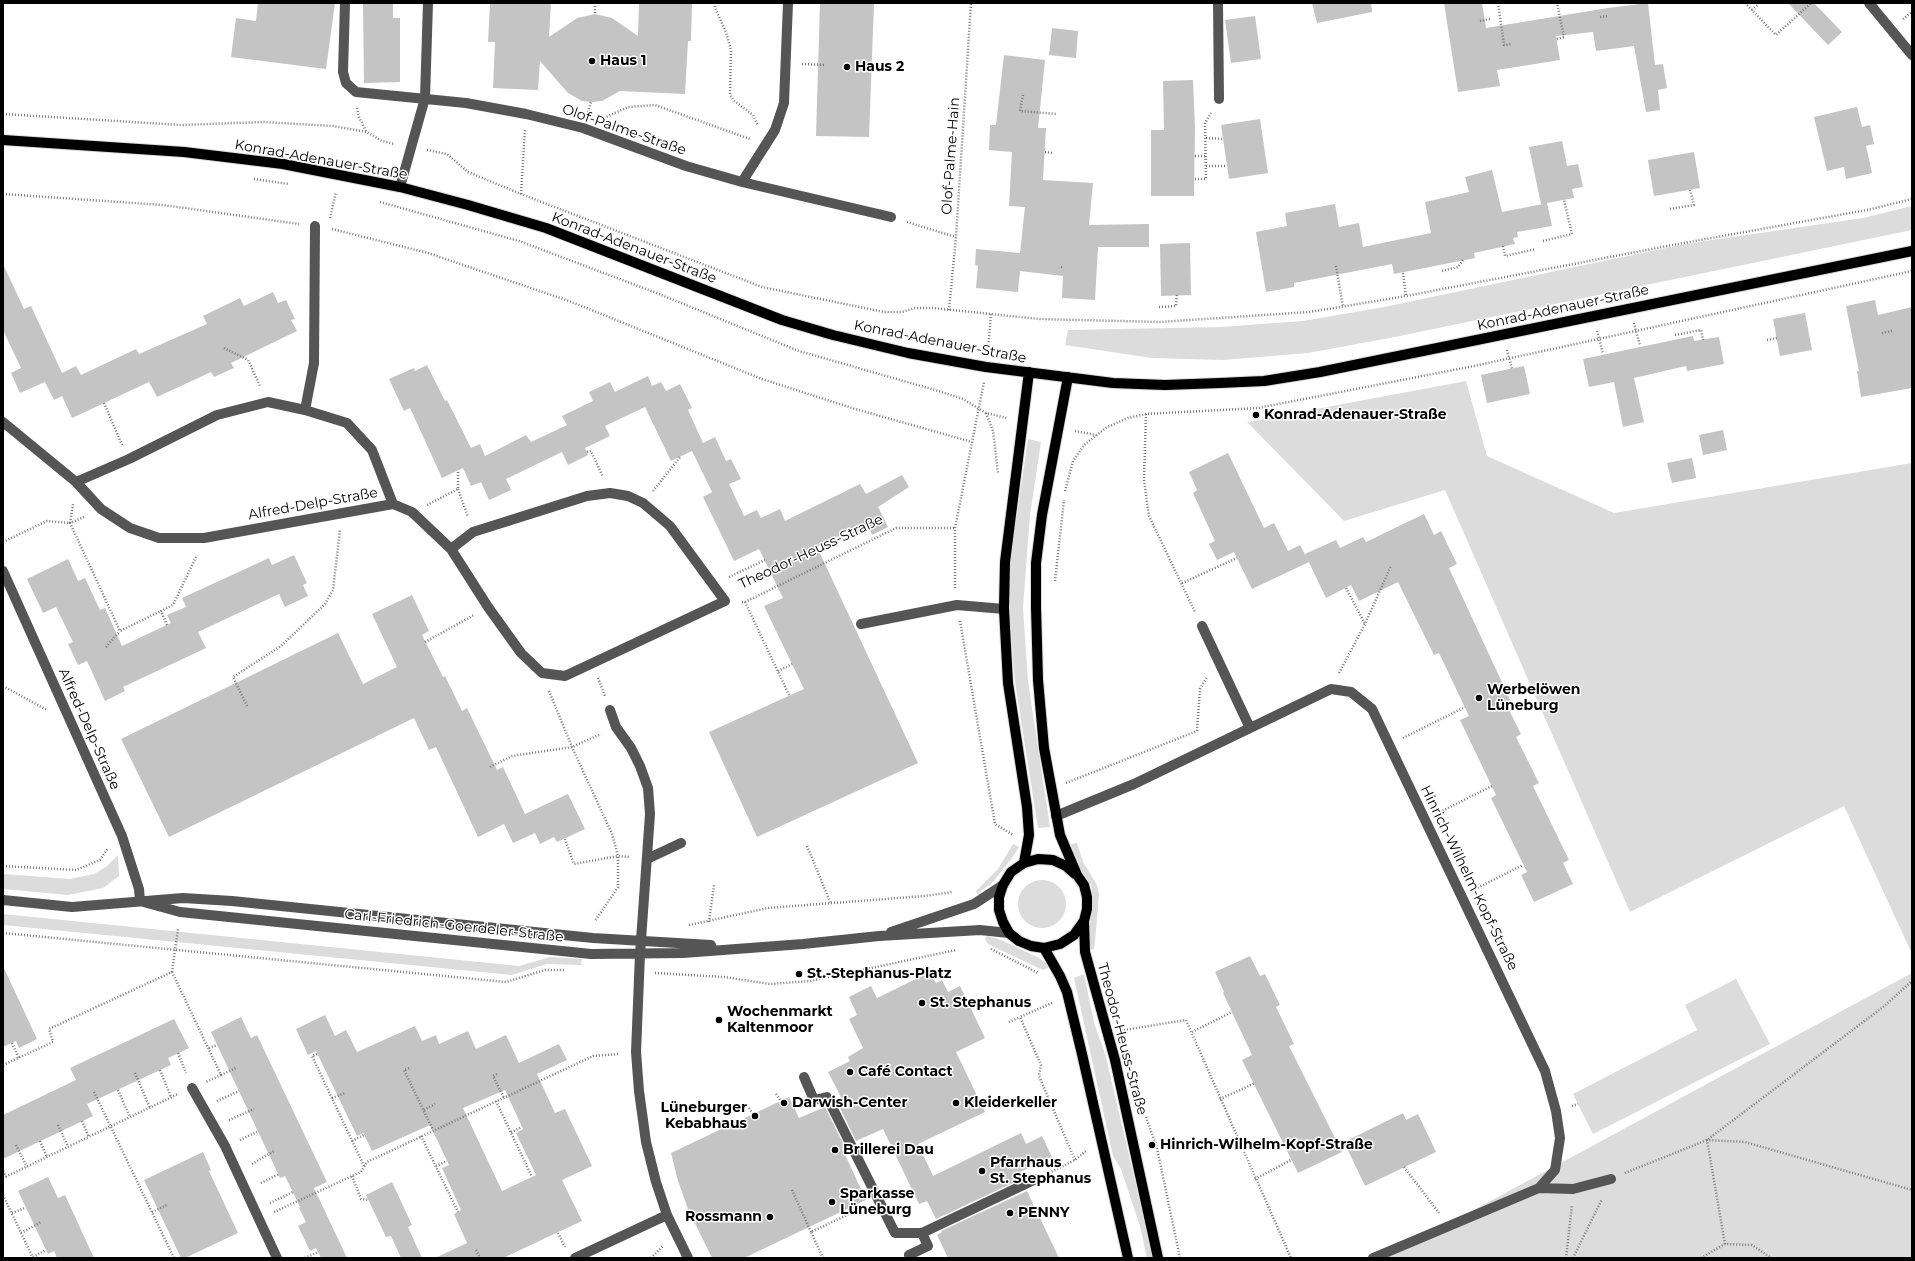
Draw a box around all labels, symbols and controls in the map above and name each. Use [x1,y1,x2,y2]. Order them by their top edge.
place label: Haus 1 [600,53,646,69]
marker: Haus 1 [587,56,597,66]
place label: Haus 2 [855,59,904,75]
marker: Haus 2 [842,62,852,72]
street label: Olof-Palme-Hain [939,97,963,215]
street label: Olof-Palme-Straße [560,101,688,159]
street label: Konrad-Adenauer-Straße [233,137,409,183]
street label: Konrad-Adenauer-Straße [549,209,719,287]
street label: Konrad-Adenauer-Straße [1476,282,1650,334]
street label: Konrad-Adenauer-Straße [852,317,1028,367]
place label: Konrad-Adenauer-Straße [1264,407,1447,423]
marker: Konrad-Adenauer-Straße [1251,410,1261,420]
street label: Alfred-Delp-Straße [247,484,379,524]
street label: Theodor-Heuss-Straße [736,511,886,593]
street label: Alfred-Delp-Straße [55,666,123,792]
place label: Werbelöwen Lüneburg [1487,682,1580,714]
marker: Werbelöwen Lüneburg [1474,693,1484,703]
street label: Hinrich-Wilhelm-Kopf-Straße [1417,783,1521,973]
street label: Carl-Friedrich-Goerdeler-Straße [344,906,564,946]
street label: Theodor-Heuss-Straße [1094,961,1150,1117]
place label: St.-Stephanus-Platz [807,966,951,982]
marker: St.-Stephanus-Platz [794,969,804,979]
place label: St. Stephanus [930,995,1031,1011]
marker: St. Stephanus [917,998,927,1008]
place label: Wochenmarkt Kaltenmoor [727,1004,833,1036]
marker: Wochenmarkt Kaltenmoor [714,1015,724,1025]
place label: Café Contact [858,1064,953,1080]
marker: Café Contact [845,1067,855,1077]
place label: Darwish-Center [792,1095,907,1111]
place label: Kleiderkeller [964,1095,1057,1111]
marker: Darwish-Center [779,1098,789,1108]
marker: Kleiderkeller [951,1098,961,1108]
place label: Lüneburger Kebabhaus [661,1100,747,1132]
marker: Lüneburger Kebabhaus [750,1111,760,1121]
place label: Hinrich-Wilhelm-Kopf-Straße [1160,1137,1373,1153]
marker: Hinrich-Wilhelm-Kopf-Straße [1147,1140,1157,1150]
place label: Brillerei Dau [843,1142,934,1158]
marker: Brillerei Dau [830,1145,840,1155]
place label: Pfarrhaus St. Stephanus [990,1155,1091,1188]
marker: Pfarrhaus St. Stephanus [977,1166,987,1176]
place label: Sparkasse Lüneburg [840,1186,914,1218]
marker: Sparkasse Lüneburg [827,1197,837,1207]
place label: PENNY [1018,1205,1069,1221]
marker: PENNY [1005,1208,1015,1218]
place label: Rossmann [685,1209,762,1225]
marker: Rossmann [765,1212,775,1222]

